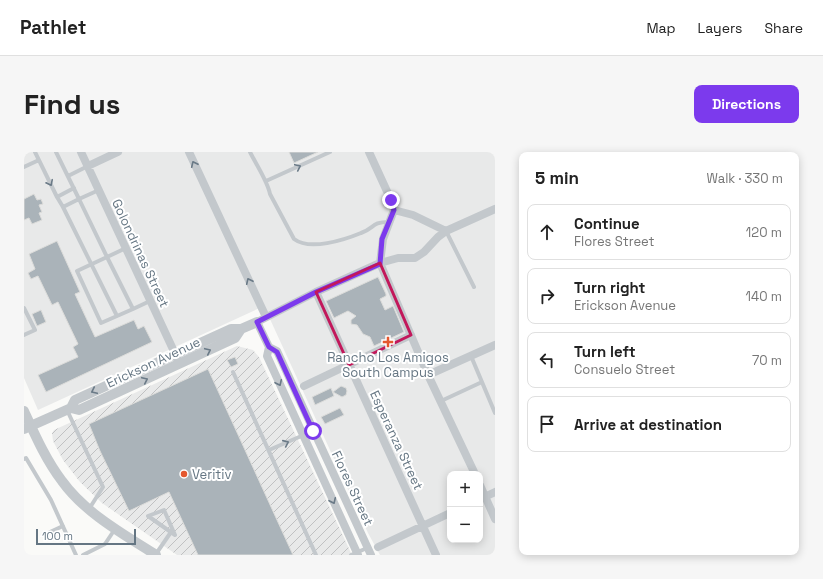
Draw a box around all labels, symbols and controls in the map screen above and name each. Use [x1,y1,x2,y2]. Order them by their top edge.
text: Pathlet [20,15,86,40]
text: Map [646,19,676,37]
text: Layers [698,19,742,37]
text: Share [764,19,803,37]
button: Directions [694,85,799,123]
text: Find us [24,86,121,122]
one-way arrow [191,160,199,168]
one-way arrow [293,164,301,172]
text: 5 min [535,167,579,189]
text: Walk · 330 m [706,170,783,187]
one-way arrow [45,178,53,186]
route end [382,191,400,209]
street label: Golondrinas Street [108,196,173,310]
text: Continue [574,214,640,233]
icon: ahead [536,221,558,243]
text: 120 m [746,224,782,241]
text: Flores Street [574,233,655,250]
one-way arrow [246,278,254,286]
text: Turn right [574,278,645,297]
icon: right [536,285,558,307]
text: 140 m [746,288,782,305]
text: Erickson Avenue [574,297,676,314]
street label: Erickson Avenue [103,333,203,392]
marker: Rancho Los Amigos South Campus [382,336,394,348]
text: Turn left [574,342,636,361]
one-way arrow [203,348,211,356]
place label: Rancho Los Amigos South Campus [327,349,449,381]
icon: left [536,349,558,371]
text: 70 m [752,352,782,369]
text: Consuelo Street [574,361,675,378]
one-way arrow [141,377,148,385]
one-way arrow [274,378,282,386]
one-way arrow [90,386,98,394]
street label: Esperanza Street [366,388,427,493]
icon: arrive [536,413,558,435]
text: Arrive at destination [574,415,722,434]
route start [304,422,322,440]
one-way arrow [281,440,289,448]
street label: Flores Street [328,448,377,528]
place label: Veritiv [192,466,232,483]
marker: Veritiv [179,469,189,479]
map controls [447,471,483,543]
button: + [447,471,483,507]
one-way arrow [328,497,336,504]
button: − [447,507,483,543]
scale bar [36,527,136,546]
text: 100 m [42,529,73,543]

